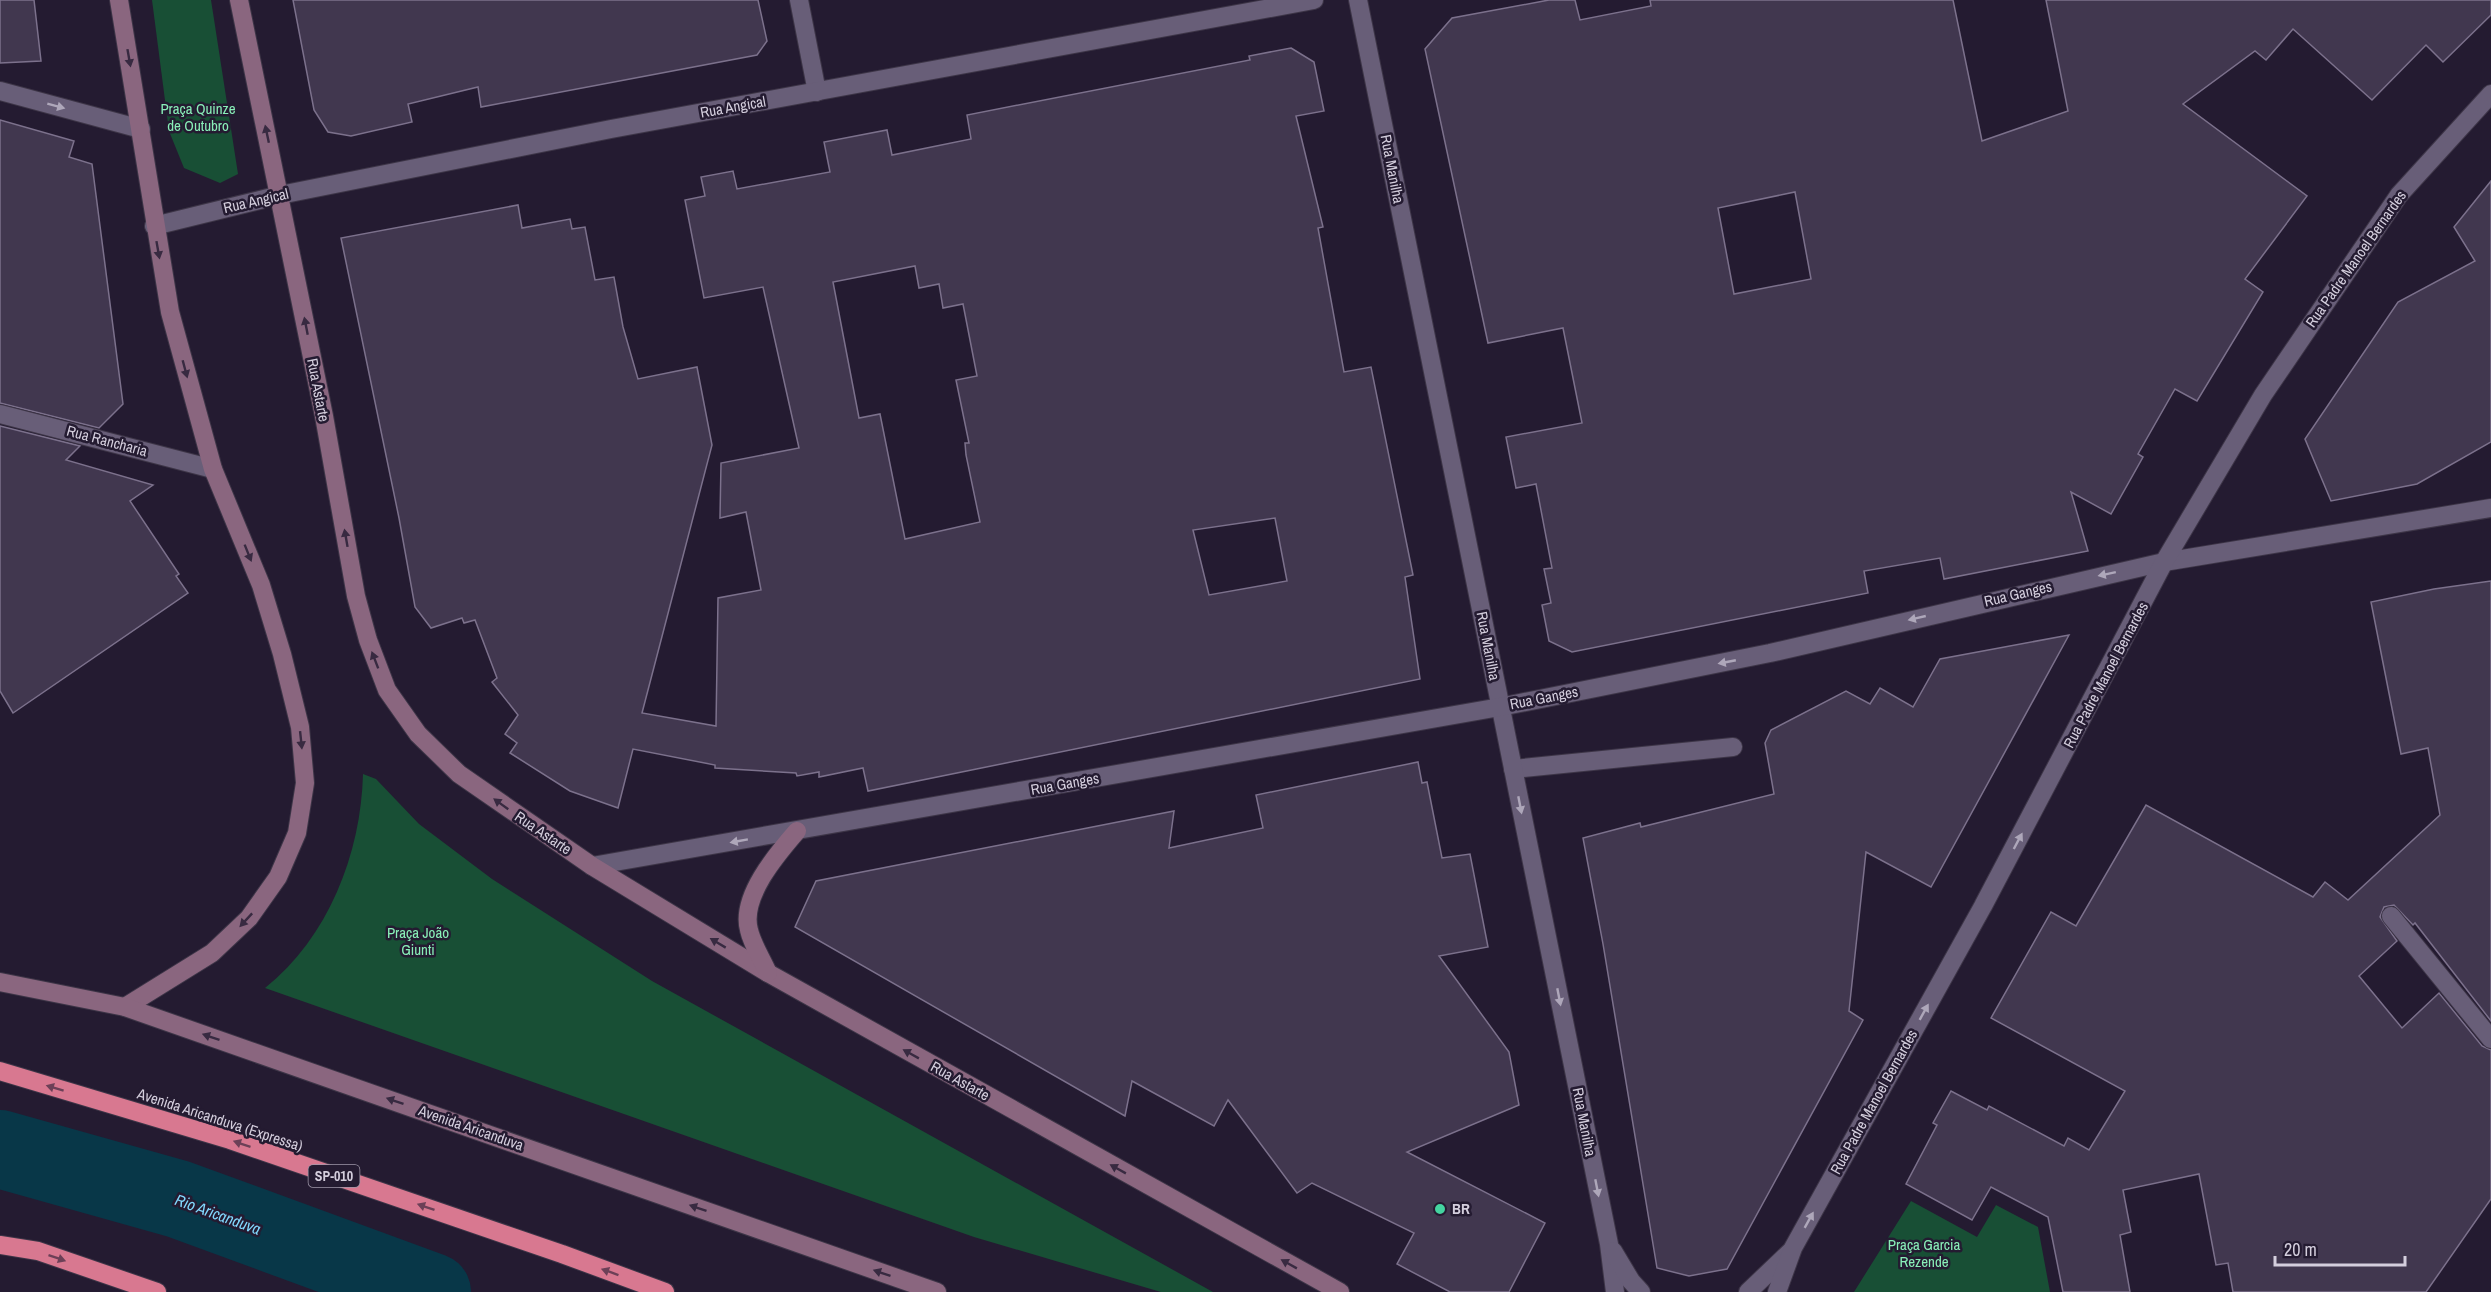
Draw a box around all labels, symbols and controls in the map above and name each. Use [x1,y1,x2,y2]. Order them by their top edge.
one-way arrow [124,48,133,67]
street label: Rua Angical [698,90,767,123]
park label: Praça Quinze de Outubro [160,98,236,136]
one-way arrow [48,102,66,111]
one-way arrow [262,125,272,144]
street label: Rua Manilha [1376,133,1409,205]
street label: Rua Angical [221,183,291,218]
street label: Rua Padre Manoel Bernardes [2300,186,2411,331]
one-way arrow [154,241,163,260]
one-way arrow [301,316,310,335]
street label: Rua Astarte [302,356,335,424]
one-way arrow [181,360,191,378]
street label: Rua Rancharia [64,420,150,461]
one-way arrow [341,528,350,547]
one-way arrow [244,544,253,562]
one-way arrow [2097,570,2116,579]
street label: Rua Ganges [1982,576,2054,612]
street label: Rua Padre Manoel Bernardes [2058,598,2153,752]
street label: Rua Manilha [1472,610,1505,682]
one-way arrow [1908,614,1926,624]
one-way arrow [370,650,380,668]
one-way arrow [1717,658,1736,667]
street label: Rua Ganges [1508,681,1580,714]
one-way arrow [296,731,306,750]
street label: Rua Ganges [1029,767,1101,800]
one-way arrow [1516,796,1525,815]
one-way arrow [493,798,509,810]
street label: Rua Astarte [511,806,576,859]
one-way arrow [2012,832,2022,850]
one-way arrow [729,837,748,846]
one-way arrow [239,912,253,927]
park label: Praça João Giunti [387,922,449,960]
one-way arrow [710,937,726,948]
one-way arrow [1555,987,1564,1006]
one-way arrow [1919,1004,1929,1021]
street label: Rua Padre Manoel Bernardes [1825,1026,1922,1178]
one-way arrow [202,1032,220,1042]
one-way arrow [902,1049,919,1059]
street label: Rua Astarte [927,1056,994,1105]
one-way arrow [46,1083,64,1092]
street label: Avenida Aricanduva (Expressa) [134,1083,306,1156]
street label: Rua Manilha [1568,1086,1601,1158]
one-way arrow [386,1096,404,1106]
street label: Avenida Aricanduva [415,1099,527,1155]
one-way arrow [233,1139,251,1149]
one-way arrow [1109,1164,1126,1174]
road number: SP-010 [308,1165,360,1187]
one-way arrow [1593,1178,1602,1197]
water label: Rio Aricanduva [172,1188,264,1240]
place label: BR [1452,1198,1470,1219]
one-way arrow [417,1202,435,1212]
marker: BR [1433,1202,1447,1216]
one-way arrow [689,1203,707,1213]
one-way arrow [1804,1211,1814,1228]
scale bar [2275,1229,2406,1267]
park label: Praça Garcia Rezende [1888,1234,1960,1272]
text: 20 m [2284,1237,2317,1262]
one-way arrow [48,1253,66,1263]
one-way arrow [1280,1259,1297,1269]
one-way arrow [601,1266,619,1276]
one-way arrow [873,1267,891,1277]

